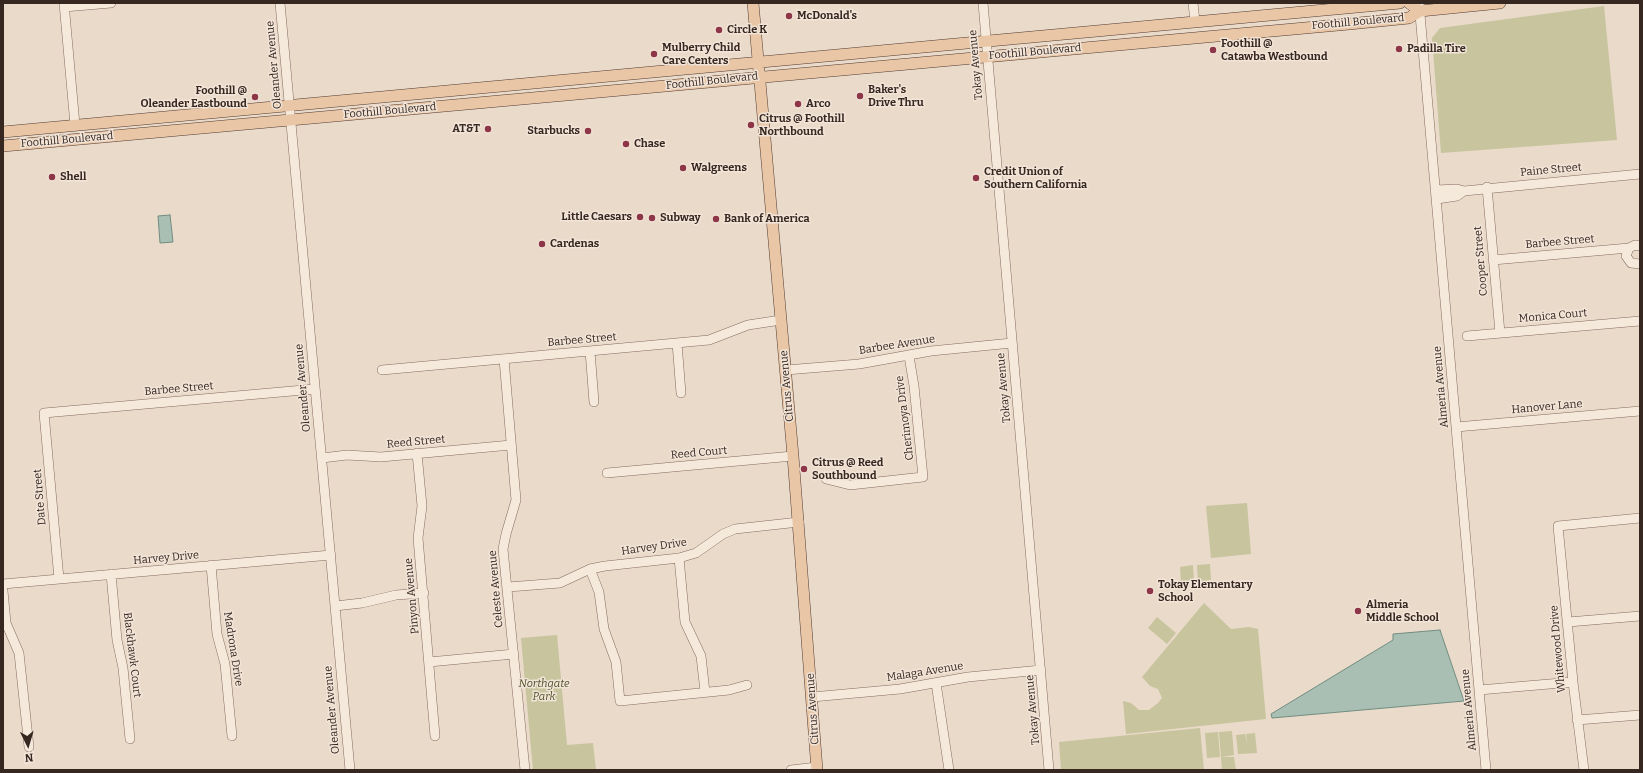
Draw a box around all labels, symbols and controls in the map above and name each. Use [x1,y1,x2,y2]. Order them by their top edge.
place label: McDonald's [797,9,857,23]
marker: McDonald's [784,11,794,21]
street label: Foothill Boulevard [1311,11,1405,33]
street label: Oleander Avenue [264,20,284,110]
place label: Circle K [727,23,767,37]
marker: Circle K [714,25,724,35]
street label: Tokay Avenue [966,29,986,101]
place label: Foothill @ Catawba Westbound [1221,37,1328,63]
place label: Mulberry Child Care Centers [662,41,740,67]
street label: Foothill Boulevard [988,41,1082,63]
place label: Padilla Tire [1407,42,1466,56]
marker: Padilla Tire [1394,44,1404,54]
marker: Foothill @ Catawba Westbound [1208,45,1218,55]
marker: Mulberry Child Care Centers [649,49,659,59]
street label: Foothill Boulevard [665,70,759,92]
place label: Baker's Drive Thru [868,83,924,109]
place label: Foothill @ Oleander Eastbound [141,84,247,110]
marker: Baker's Drive Thru [855,91,865,101]
marker: Foothill @ Oleander Eastbound [250,92,260,102]
place label: Arco [806,97,831,111]
marker: Arco [793,99,803,109]
street label: Foothill Boulevard [343,100,437,122]
place label: Citrus @ Foothill Northbound [759,112,845,138]
marker: Citrus @ Foothill Northbound [746,120,756,130]
place label: AT&T [452,122,480,136]
marker: AT&T [483,124,493,134]
place label: Starbucks [527,124,580,138]
marker: Starbucks [583,126,593,136]
street label: Foothill Boulevard [20,129,114,151]
place label: Chase [634,137,665,151]
marker: Chase [621,139,631,149]
place label: Walgreens [691,161,747,175]
street label: Paine Street [1520,161,1582,179]
marker: Walgreens [678,163,688,173]
place label: Credit Union of Southern California [984,165,1087,191]
place label: Shell [60,170,86,184]
marker: Shell [47,172,57,182]
marker: Credit Union of Southern California [971,173,981,183]
place label: Little Caesars [561,210,632,224]
place label: Subway [660,211,701,225]
marker: Little Caesars [635,212,645,222]
place label: Bank of America [724,212,810,226]
marker: Subway [647,213,657,223]
marker: Bank of America [711,214,721,224]
street label: Cooper Street [1471,225,1491,297]
street label: Barbee Street [1525,232,1595,252]
place label: Cardenas [550,237,599,251]
marker: Cardenas [537,239,547,249]
street label: Monica Court [1518,306,1588,326]
street label: Barbee Street [547,330,617,350]
street label: Barbee Avenue [858,332,936,358]
street label: Oleander Avenue [293,343,313,433]
street label: Almeria Avenue [1431,346,1451,428]
street label: Citrus Avenue [777,350,797,422]
street label: Tokay Avenue [994,352,1014,424]
street label: Cherimoya Drive [893,375,917,461]
street label: Barbee Street [144,379,214,399]
street label: Hanover Lane [1511,397,1583,417]
street label: Reed Street [386,433,446,451]
street label: Reed Court [670,444,728,462]
place label: Citrus @ Reed Southbound [812,456,883,482]
marker: Citrus @ Reed Southbound [799,464,809,474]
street label: Date Street [31,468,49,526]
street label: Harvey Drive [620,536,688,558]
street label: Harvey Drive [133,549,199,567]
street label: Celeste Avenue [486,550,506,628]
street label: Pinyon Avenue [402,558,422,634]
place label: Tokay Elementary School [1158,578,1253,604]
marker: Tokay Elementary School [1145,586,1155,596]
place label: Almeria Middle School [1366,598,1439,624]
street label: Whitewood Drive [1548,605,1568,693]
marker: Almeria Middle School [1353,606,1363,616]
street label: Madrona Drive [221,611,245,687]
street label: Blackhawk Court [120,612,144,698]
street label: Malaga Avenue [886,659,964,685]
street label: Oleander Avenue [322,665,342,755]
street label: Almeria Avenue [1459,669,1479,751]
street label: Citrus Avenue [804,673,822,745]
street label: Tokay Avenue [1023,674,1043,746]
park label: Northgate Park [518,677,570,703]
north arrow [8,725,48,765]
text: N [24,751,34,764]

